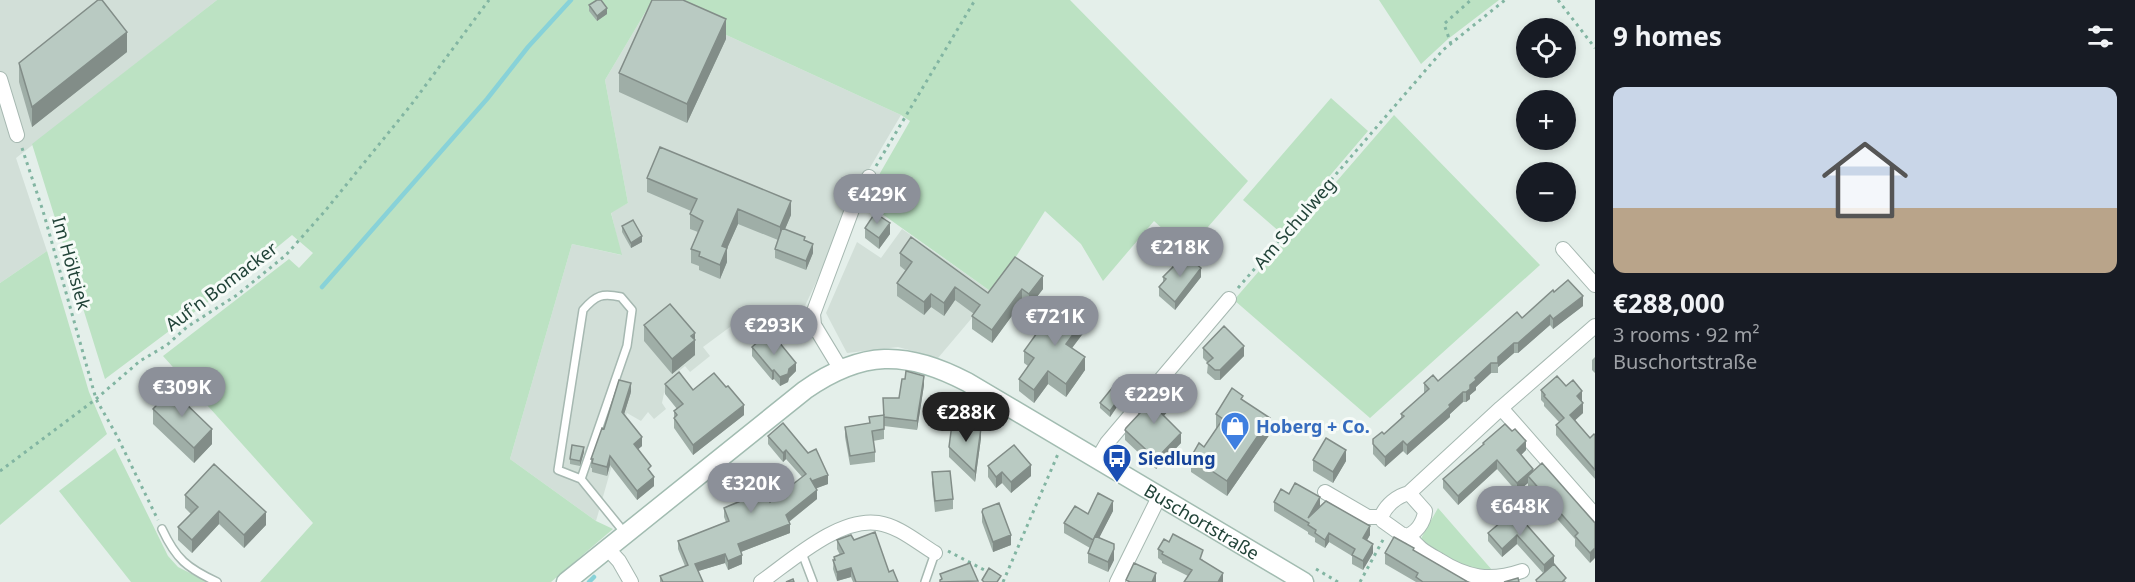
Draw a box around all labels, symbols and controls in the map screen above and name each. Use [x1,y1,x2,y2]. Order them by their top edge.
map controls [1516,18,1576,222]
button: locate [1516,18,1576,78]
text: 9 homes [1613,18,1722,54]
icon: filters [2084,20,2117,53]
button: + [1516,90,1576,150]
icon: home [1811,126,1919,234]
button: − [1516,162,1576,222]
street label: Am Schulweg [1248,172,1340,274]
pin: €429K [835,174,919,225]
text: €429K [847,180,907,207]
street label: Im Höltsiek [47,214,97,313]
pin: €218K [1138,227,1222,278]
text: €218K [1150,233,1210,260]
street label: Auf'n Bomacker [160,236,282,336]
text: €288,000 [1613,285,1725,321]
pin: €721K [1013,296,1097,347]
text: €721K [1025,302,1085,329]
pin: €293K [732,305,816,356]
text: €293K [744,311,804,338]
text: 3 rooms · 92 m² [1613,321,1760,348]
text: Buschortstraße [1613,348,1757,375]
pin: €309K [140,367,224,418]
text: €309K [152,373,212,400]
pin: €229K [1112,374,1196,425]
text: €229K [1124,380,1184,407]
pin: €288K [924,392,1008,443]
text: €288K [936,398,996,425]
shop icon: Hoberg + Co. [1219,410,1251,452]
place label: Hoberg + Co. [1256,414,1370,438]
bus stop icon: Siedlung [1101,442,1133,484]
place label: Siedlung [1138,446,1216,470]
pin: €320K [709,463,793,514]
text: €320K [721,469,781,496]
street label: Buschortstraße [1140,478,1264,565]
pin: €648K [1478,486,1562,537]
text: €648K [1490,492,1550,519]

